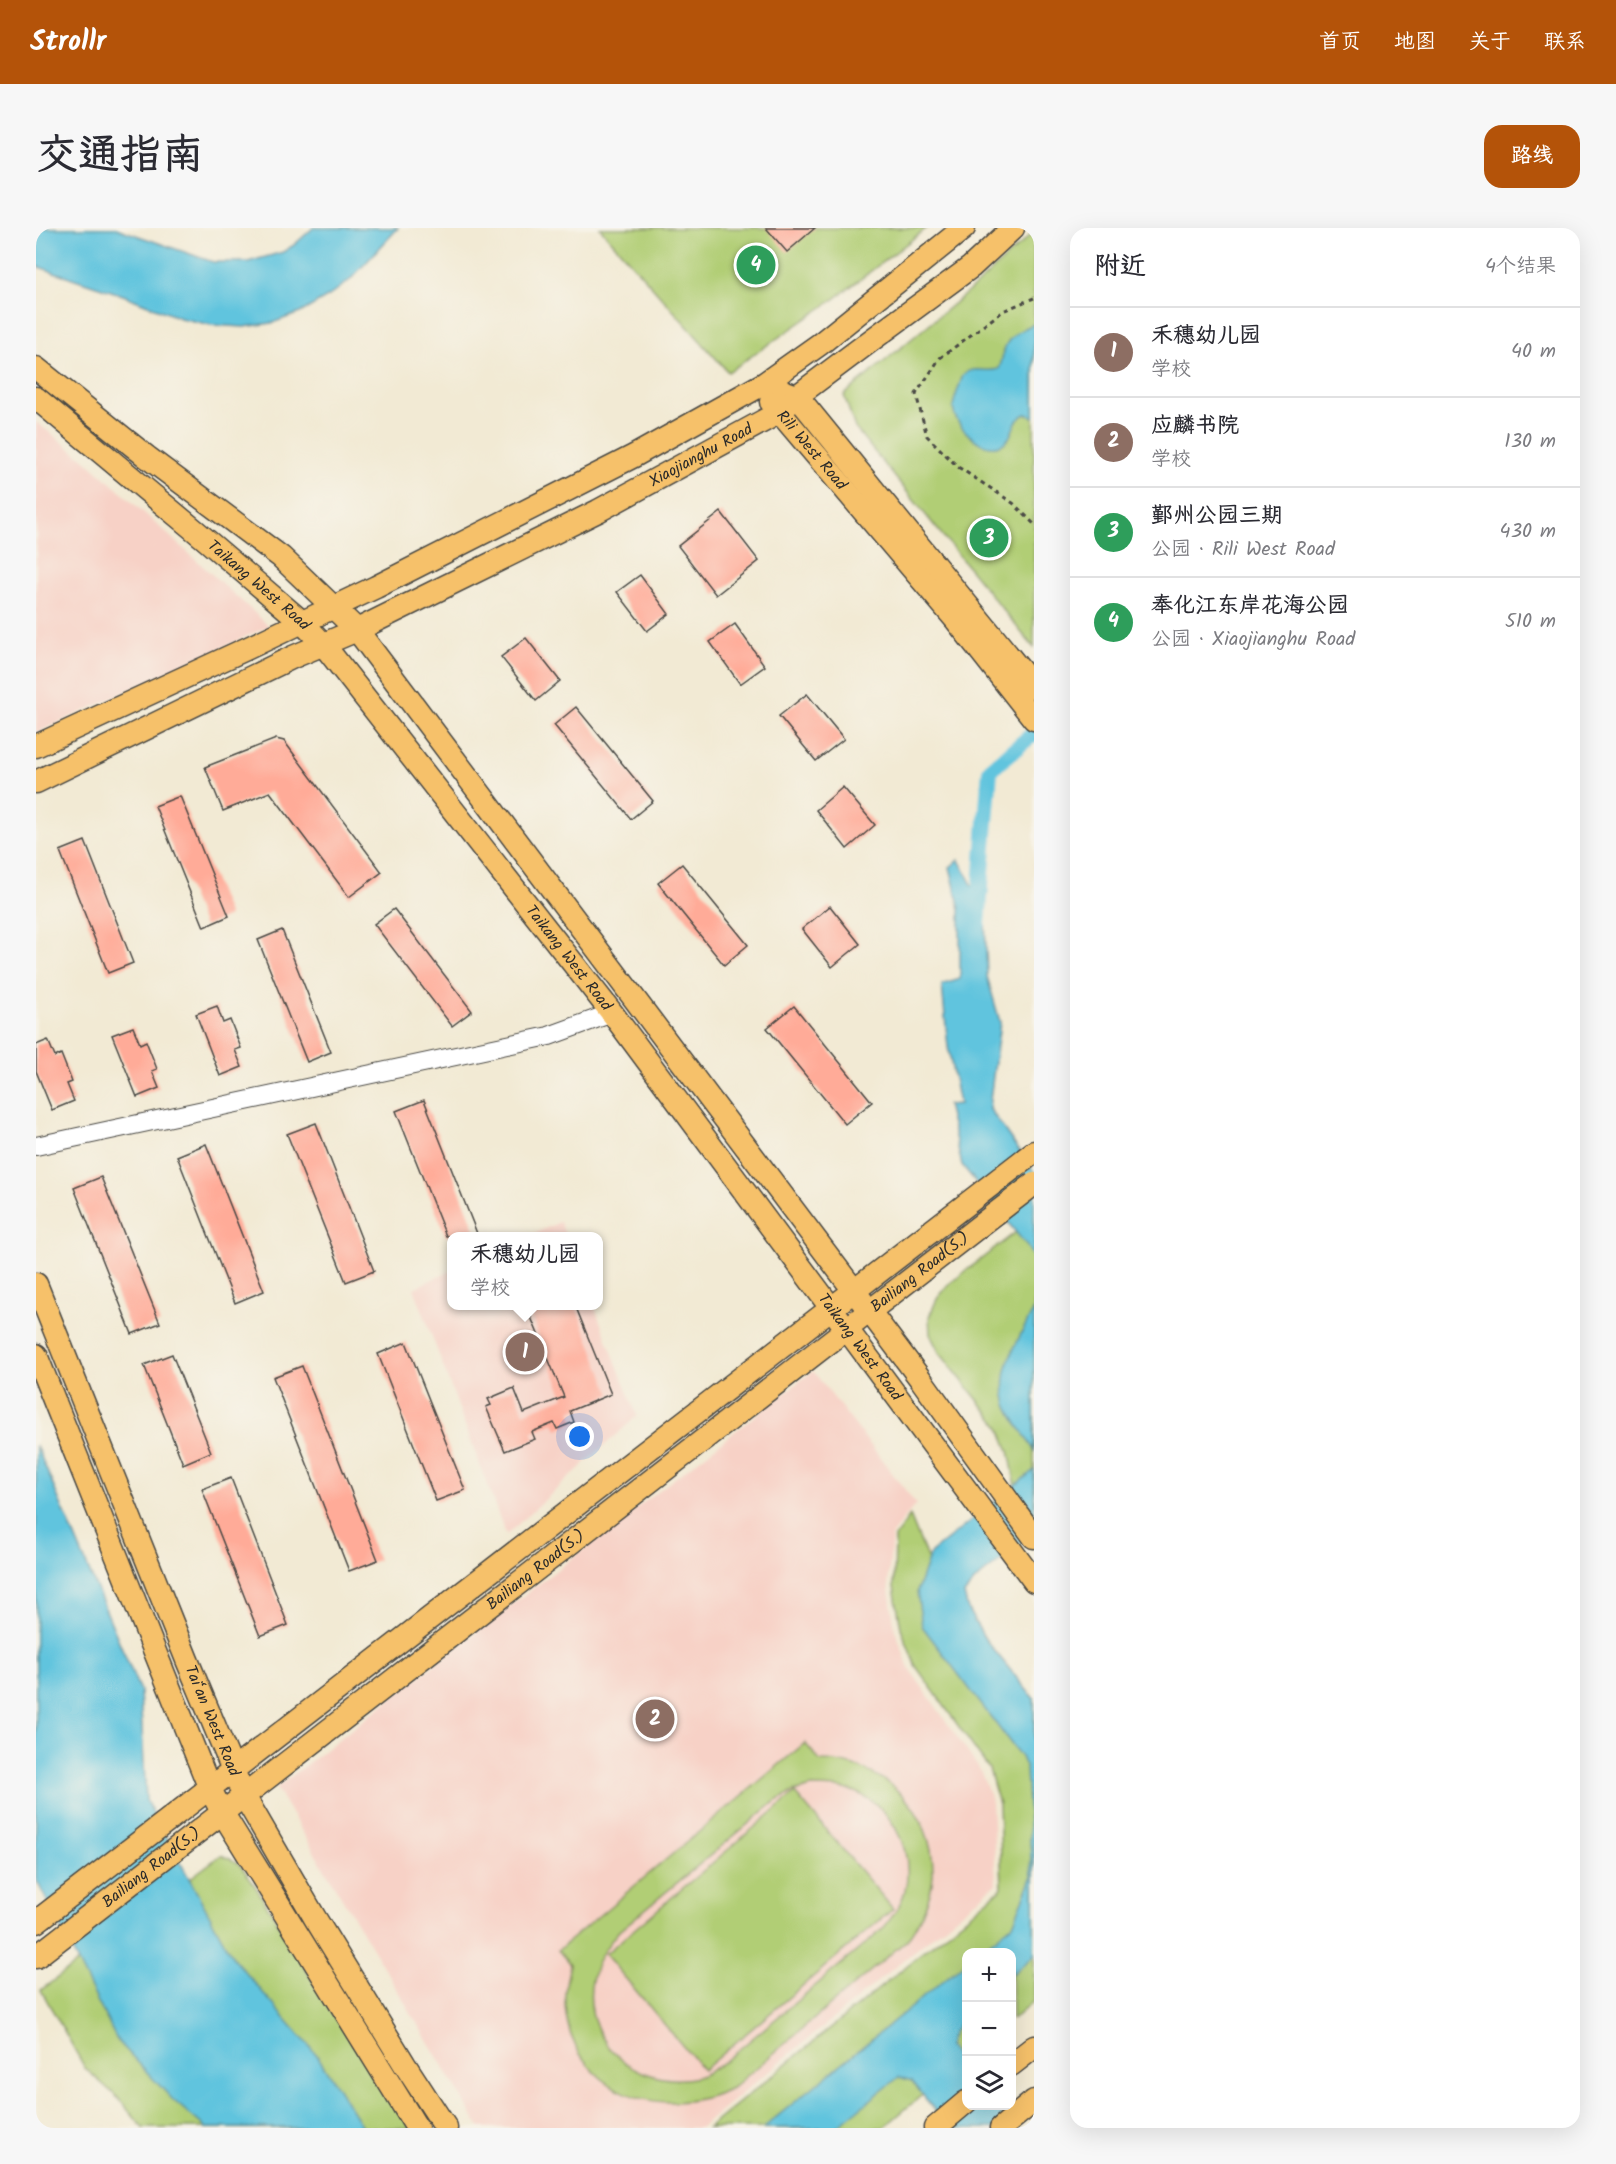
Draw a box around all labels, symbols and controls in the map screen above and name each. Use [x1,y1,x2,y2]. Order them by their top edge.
text: Strollr [30,20,106,65]
text: 首页 [1319,26,1361,59]
text: 地图 [1394,26,1436,59]
text: 关于 [1469,26,1511,59]
text: 联系 [1544,26,1586,59]
text: 交通指南 [36,123,204,190]
button: 路线 [1484,125,1580,188]
pin: 4 [736,243,776,288]
text: 附近 [1094,246,1146,288]
text: 4个结果 [1485,251,1556,283]
text: 禾穗幼儿园 [1151,319,1261,354]
text: 1 [1110,336,1117,368]
text: 40 m [1511,336,1556,368]
text: 学校 [1151,354,1191,386]
street label: Rili West Road [770,404,854,496]
text: 应麟书院 [1151,409,1239,444]
street label: Xiaojianghu Road [644,416,758,494]
text: 2 [1108,426,1119,458]
text: 130 m [1504,426,1556,458]
text: 学校 [1151,444,1191,476]
text: 鄞州公园三期 [1151,499,1283,534]
pin: 3 [970,516,1008,560]
text: 3 [1108,516,1119,548]
text: 430 m [1500,516,1556,548]
street label: Taikang West Road [202,534,317,637]
text: 公园 · Rili West Road [1151,534,1335,566]
text: 奉化江东岸花海公园 [1151,589,1349,624]
text: 4 [1108,606,1119,638]
text: 510 m [1505,606,1556,638]
text: 公园 · Xiaojianghu Road [1151,624,1355,656]
street label: Taikang West Road [519,900,619,1017]
street label: Bailiang Road(S.) [865,1226,975,1319]
popup [447,1232,603,1310]
text: 禾穗幼儿园 [470,1238,580,1273]
text: 学校 [470,1273,510,1305]
street label: Taikang West Road [812,1288,909,1407]
pin: 1 [506,1330,544,1374]
your location [565,1422,594,1451]
street label: Bailiang Road(S.) [481,1523,591,1616]
street label: Tai‘an West Road [178,1661,247,1781]
pin: 2 [636,1696,674,1742]
street label: Bailiang Road(S.) [96,1821,206,1914]
map controls [962,1948,1016,2110]
button: + [962,1948,1016,2002]
button: − [962,2002,1016,2056]
button: layers [962,2056,1016,2110]

